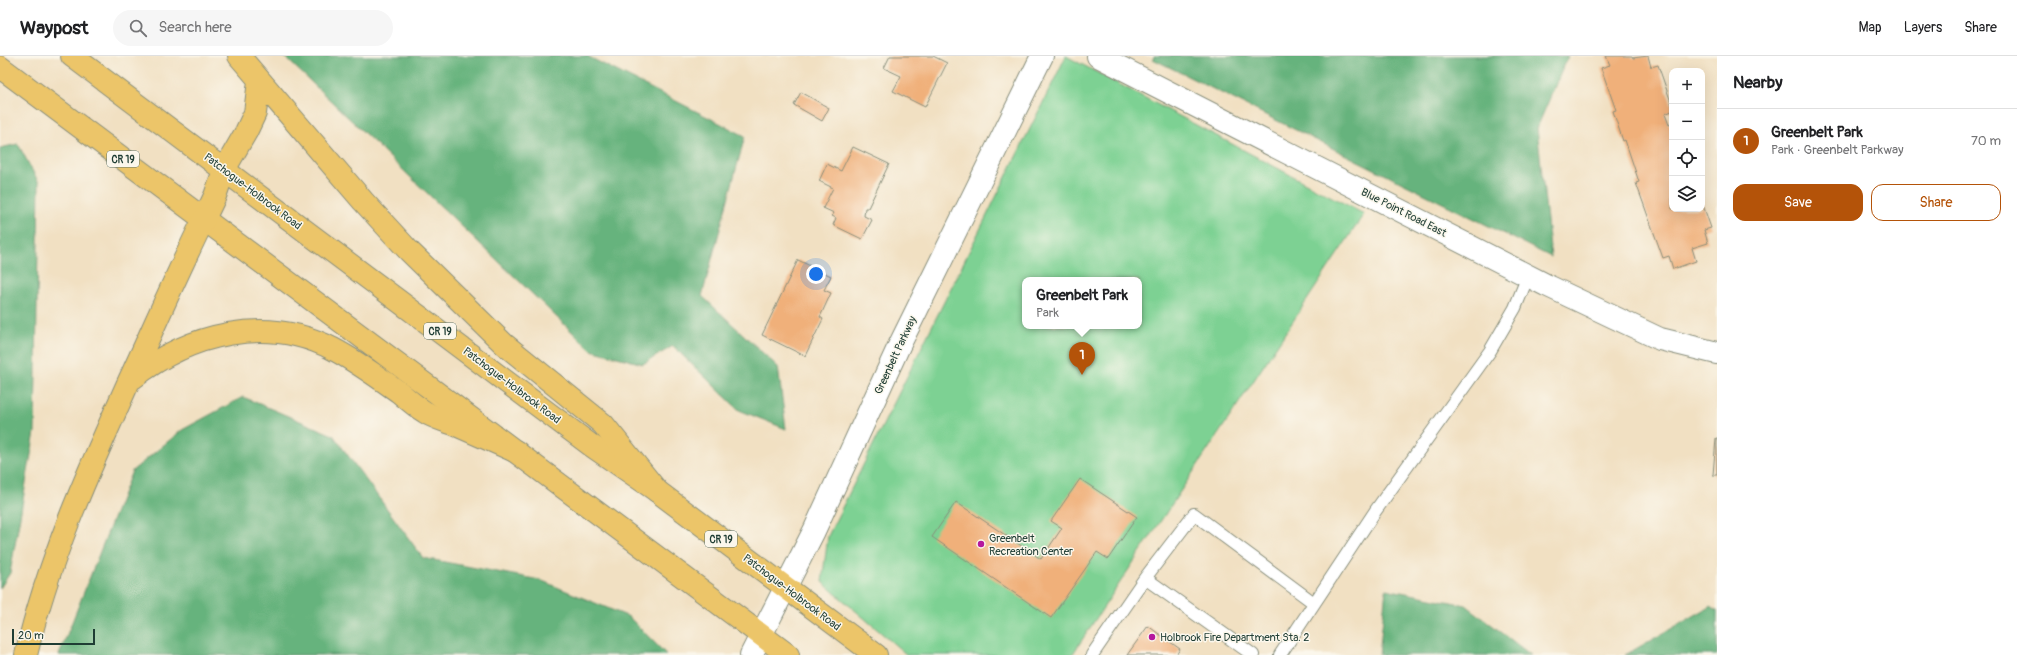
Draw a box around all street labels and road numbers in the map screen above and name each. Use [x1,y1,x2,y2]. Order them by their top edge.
street label: Patchogue-Holbrook Road [201,150,304,232]
road number: CR 19 [107,151,139,167]
street label: Blue Point Road East [1359,185,1449,240]
street label: Greenbelt Parkway [872,314,919,396]
road number: CR 19 [424,323,456,339]
street label: Patchogue-Holbrook Road [460,344,563,426]
road number: CR 19 [705,531,737,547]
street label: Patchogue-Holbrook Road [740,551,843,633]

